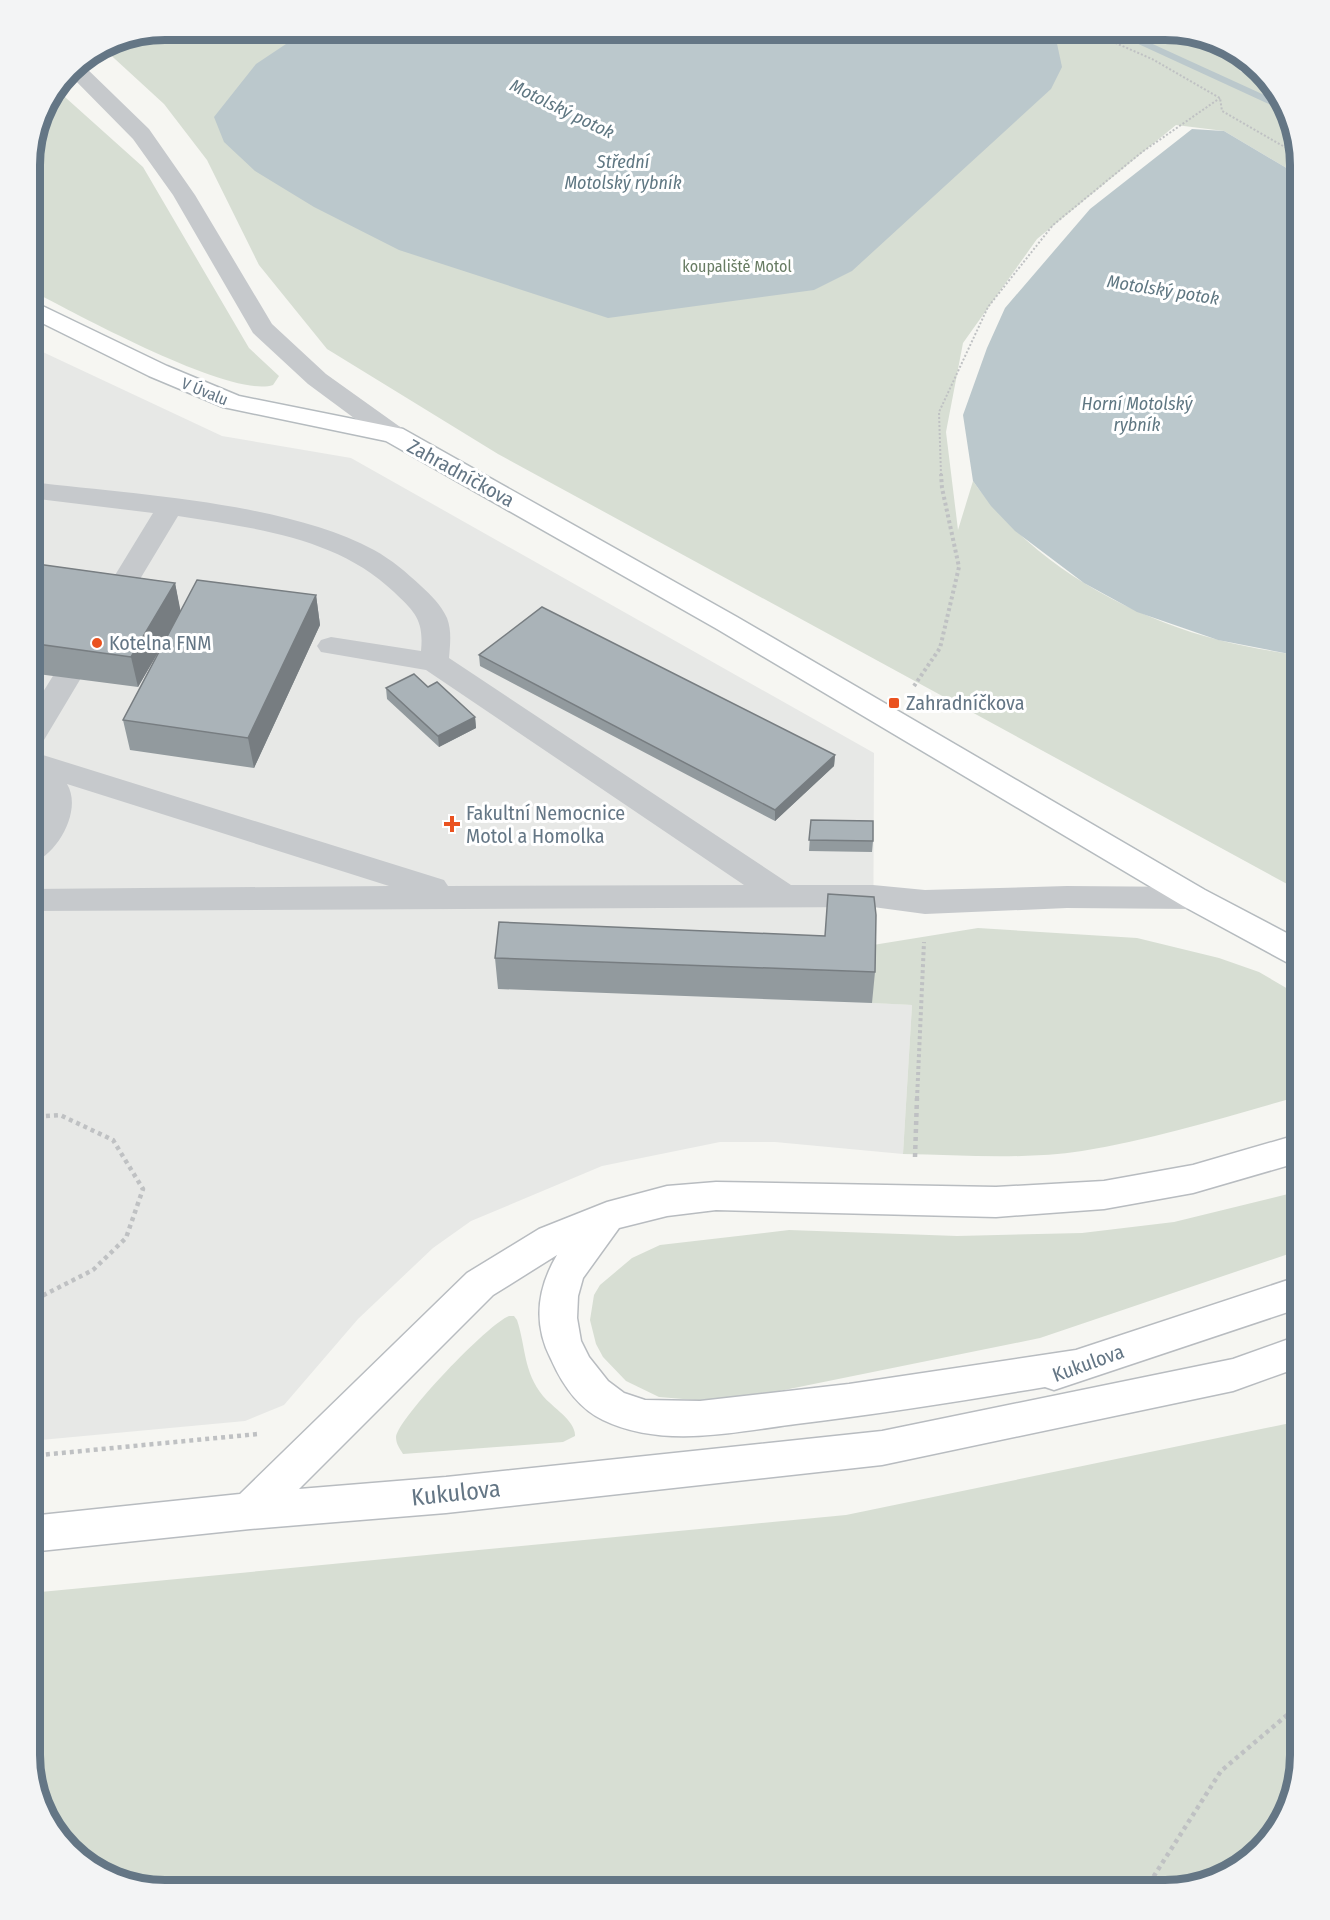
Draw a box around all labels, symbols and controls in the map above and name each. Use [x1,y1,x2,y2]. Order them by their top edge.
water label: Motolský potok [506,74,618,144]
water label: Střední Motolský rybník [564,151,682,194]
park label: koupaliště Motol [682,257,792,276]
water label: Motolský potok [1105,270,1221,310]
street label: V Úvalu [179,374,231,409]
water label: Horní Motolský rybník [1082,393,1193,436]
street label: Zahradníčkova [403,434,519,512]
place label: Kotelna FNM [109,631,211,655]
marker: Kotelna FNM [90,636,104,650]
place label: Zahradníčkova [906,691,1025,715]
marker: Zahradníčkova [887,696,901,710]
place label: Fakultní Nemocnice Motol a Homolka [466,801,625,848]
marker: Fakultní Nemocnice Motol a Homolka [443,815,461,833]
street label: Kukulova [1049,1339,1127,1387]
street label: Kukulova [410,1474,502,1512]

